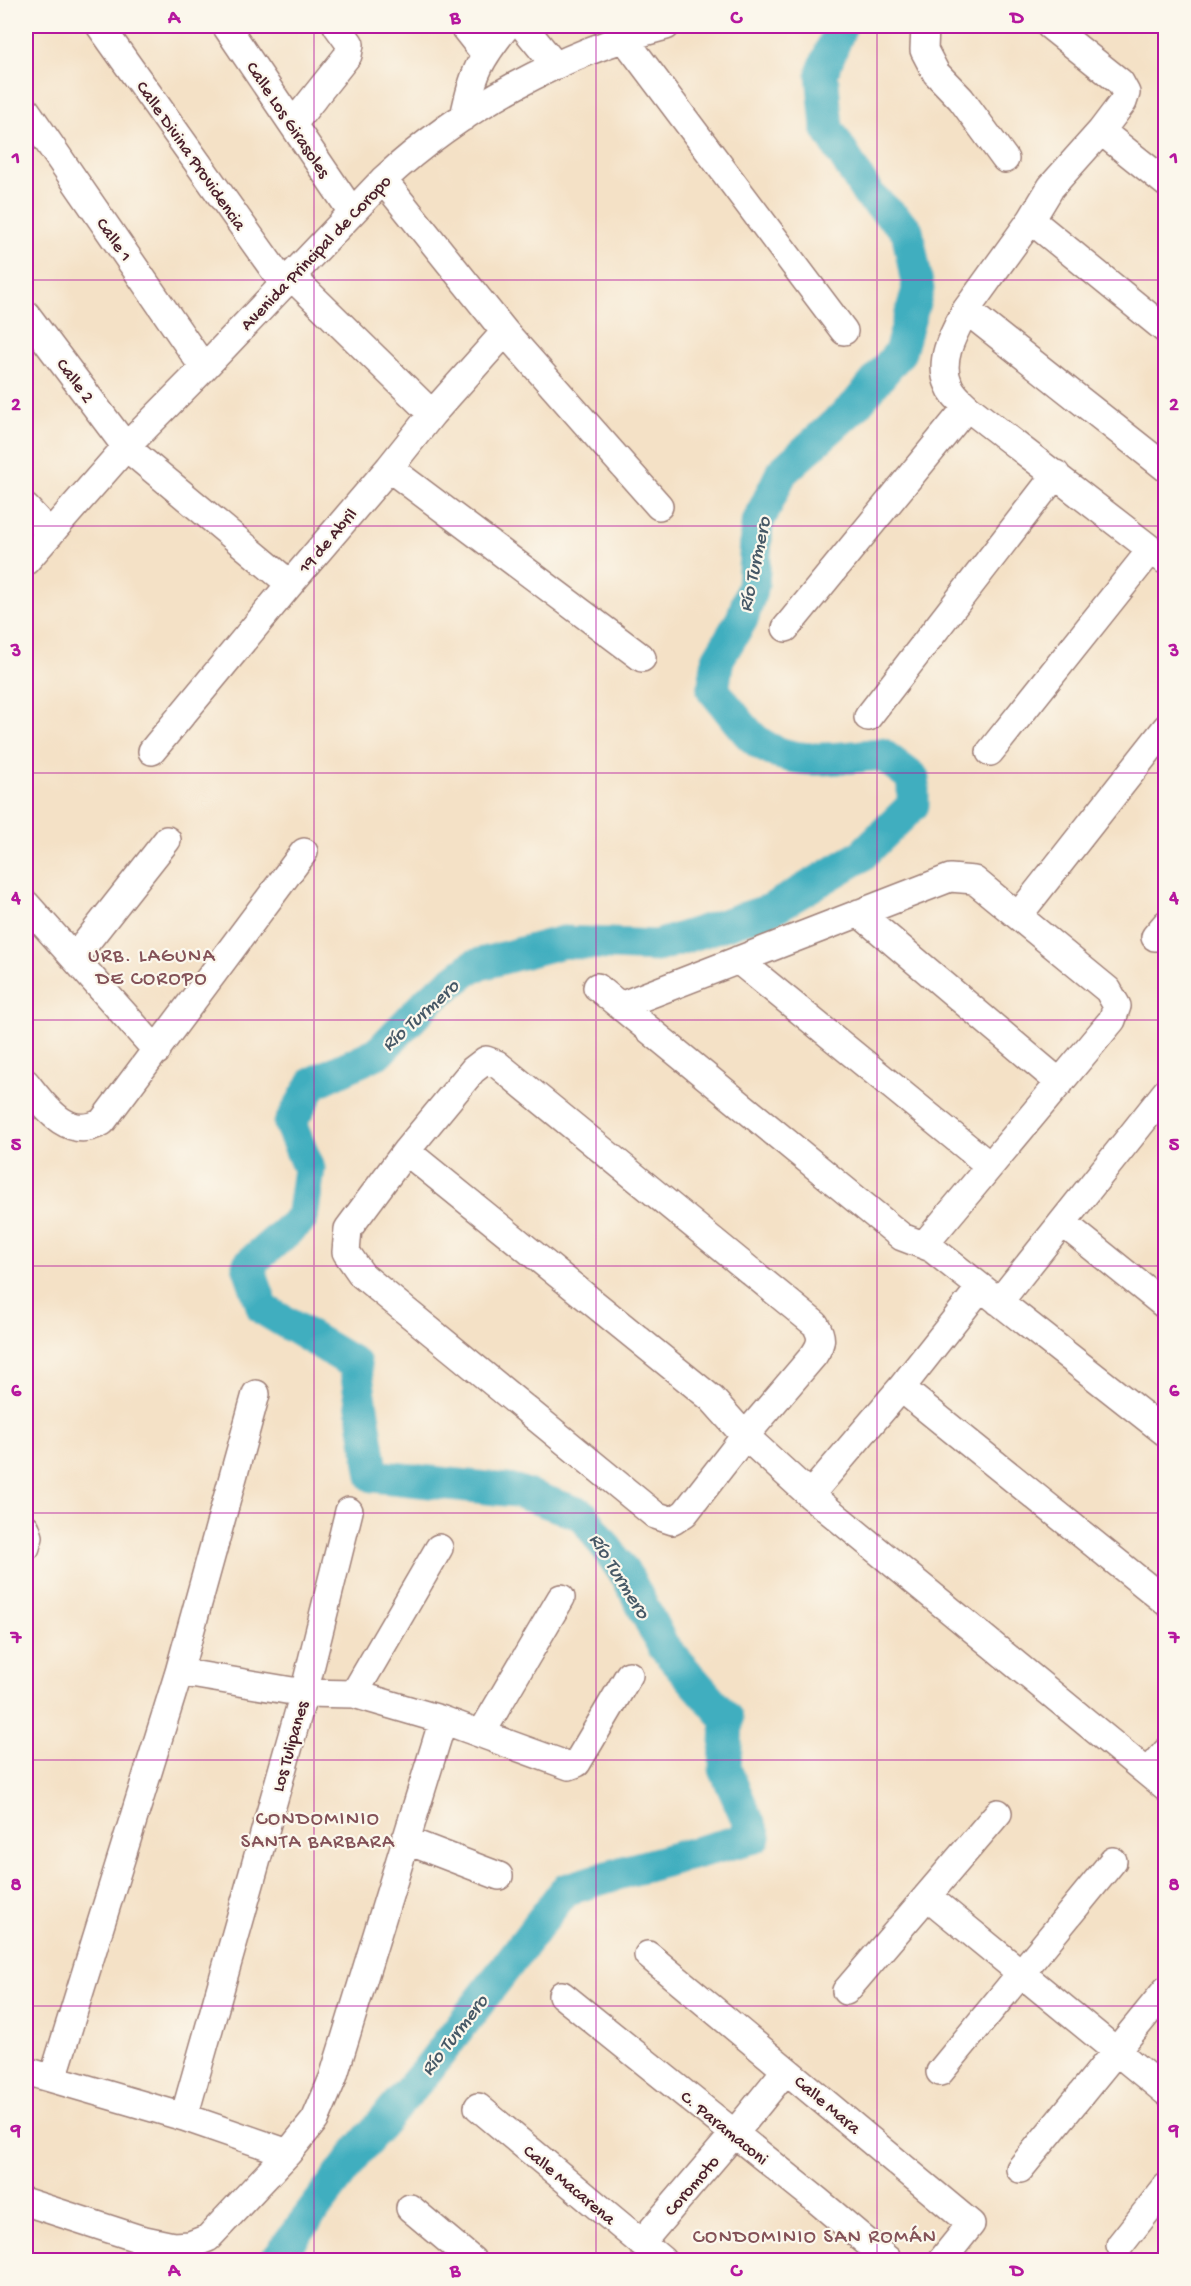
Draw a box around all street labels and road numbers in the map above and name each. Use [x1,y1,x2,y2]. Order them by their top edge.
street label: Calle Los Girasoles [240,58,334,184]
street label: Calle Divina Providencia [130,78,250,236]
street label: Avenida Principal de Coropo [237,172,397,336]
street label: Calle 1 [90,215,135,266]
street label: Calle 2 [51,355,98,408]
street label: 19 de Abril [294,505,363,579]
street label: Los Tulipanes [268,1698,315,1794]
street label: Calle Mara [789,2072,865,2140]
street label: C. Paramaconi [675,2087,772,2171]
street label: Calle Macarena [518,2141,620,2231]
street label: Coromoto [661,2152,725,2221]

